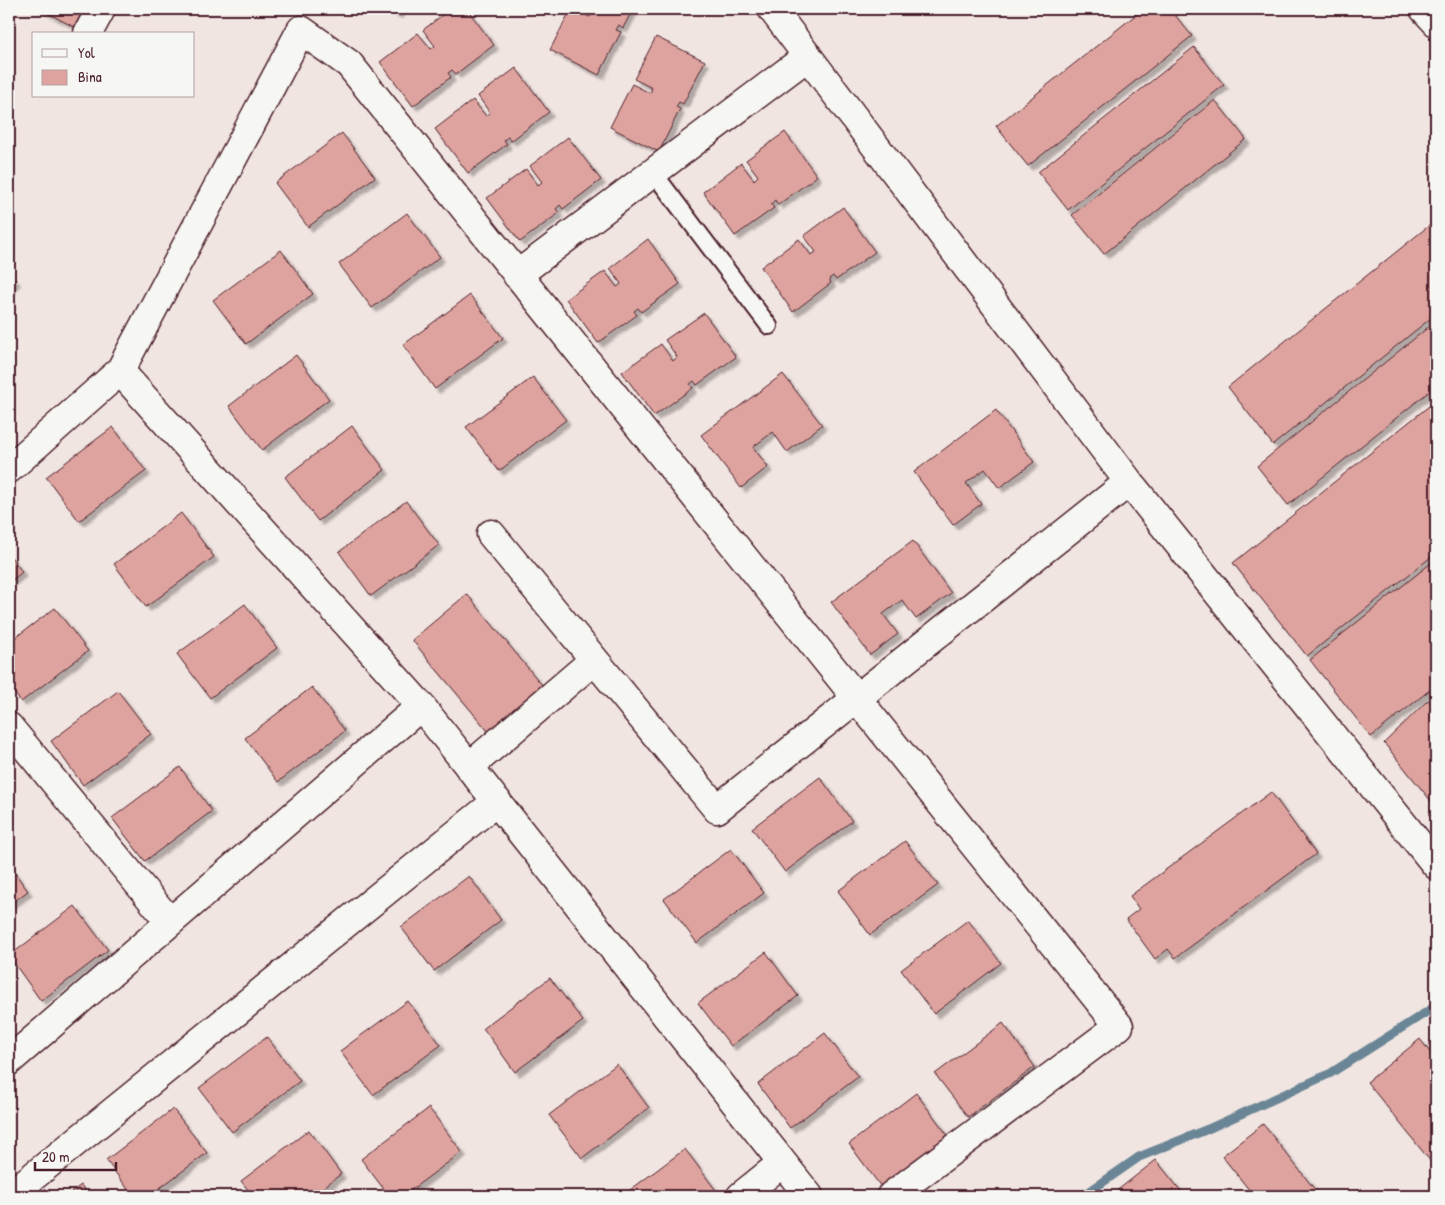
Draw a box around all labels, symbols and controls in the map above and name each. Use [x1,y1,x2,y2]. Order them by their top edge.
legend [32,32,195,98]
text: Yol [78,42,95,63]
text: Bina [78,66,102,87]
scale bar [35,1140,116,1172]
text: 20 m [42,1146,69,1167]

